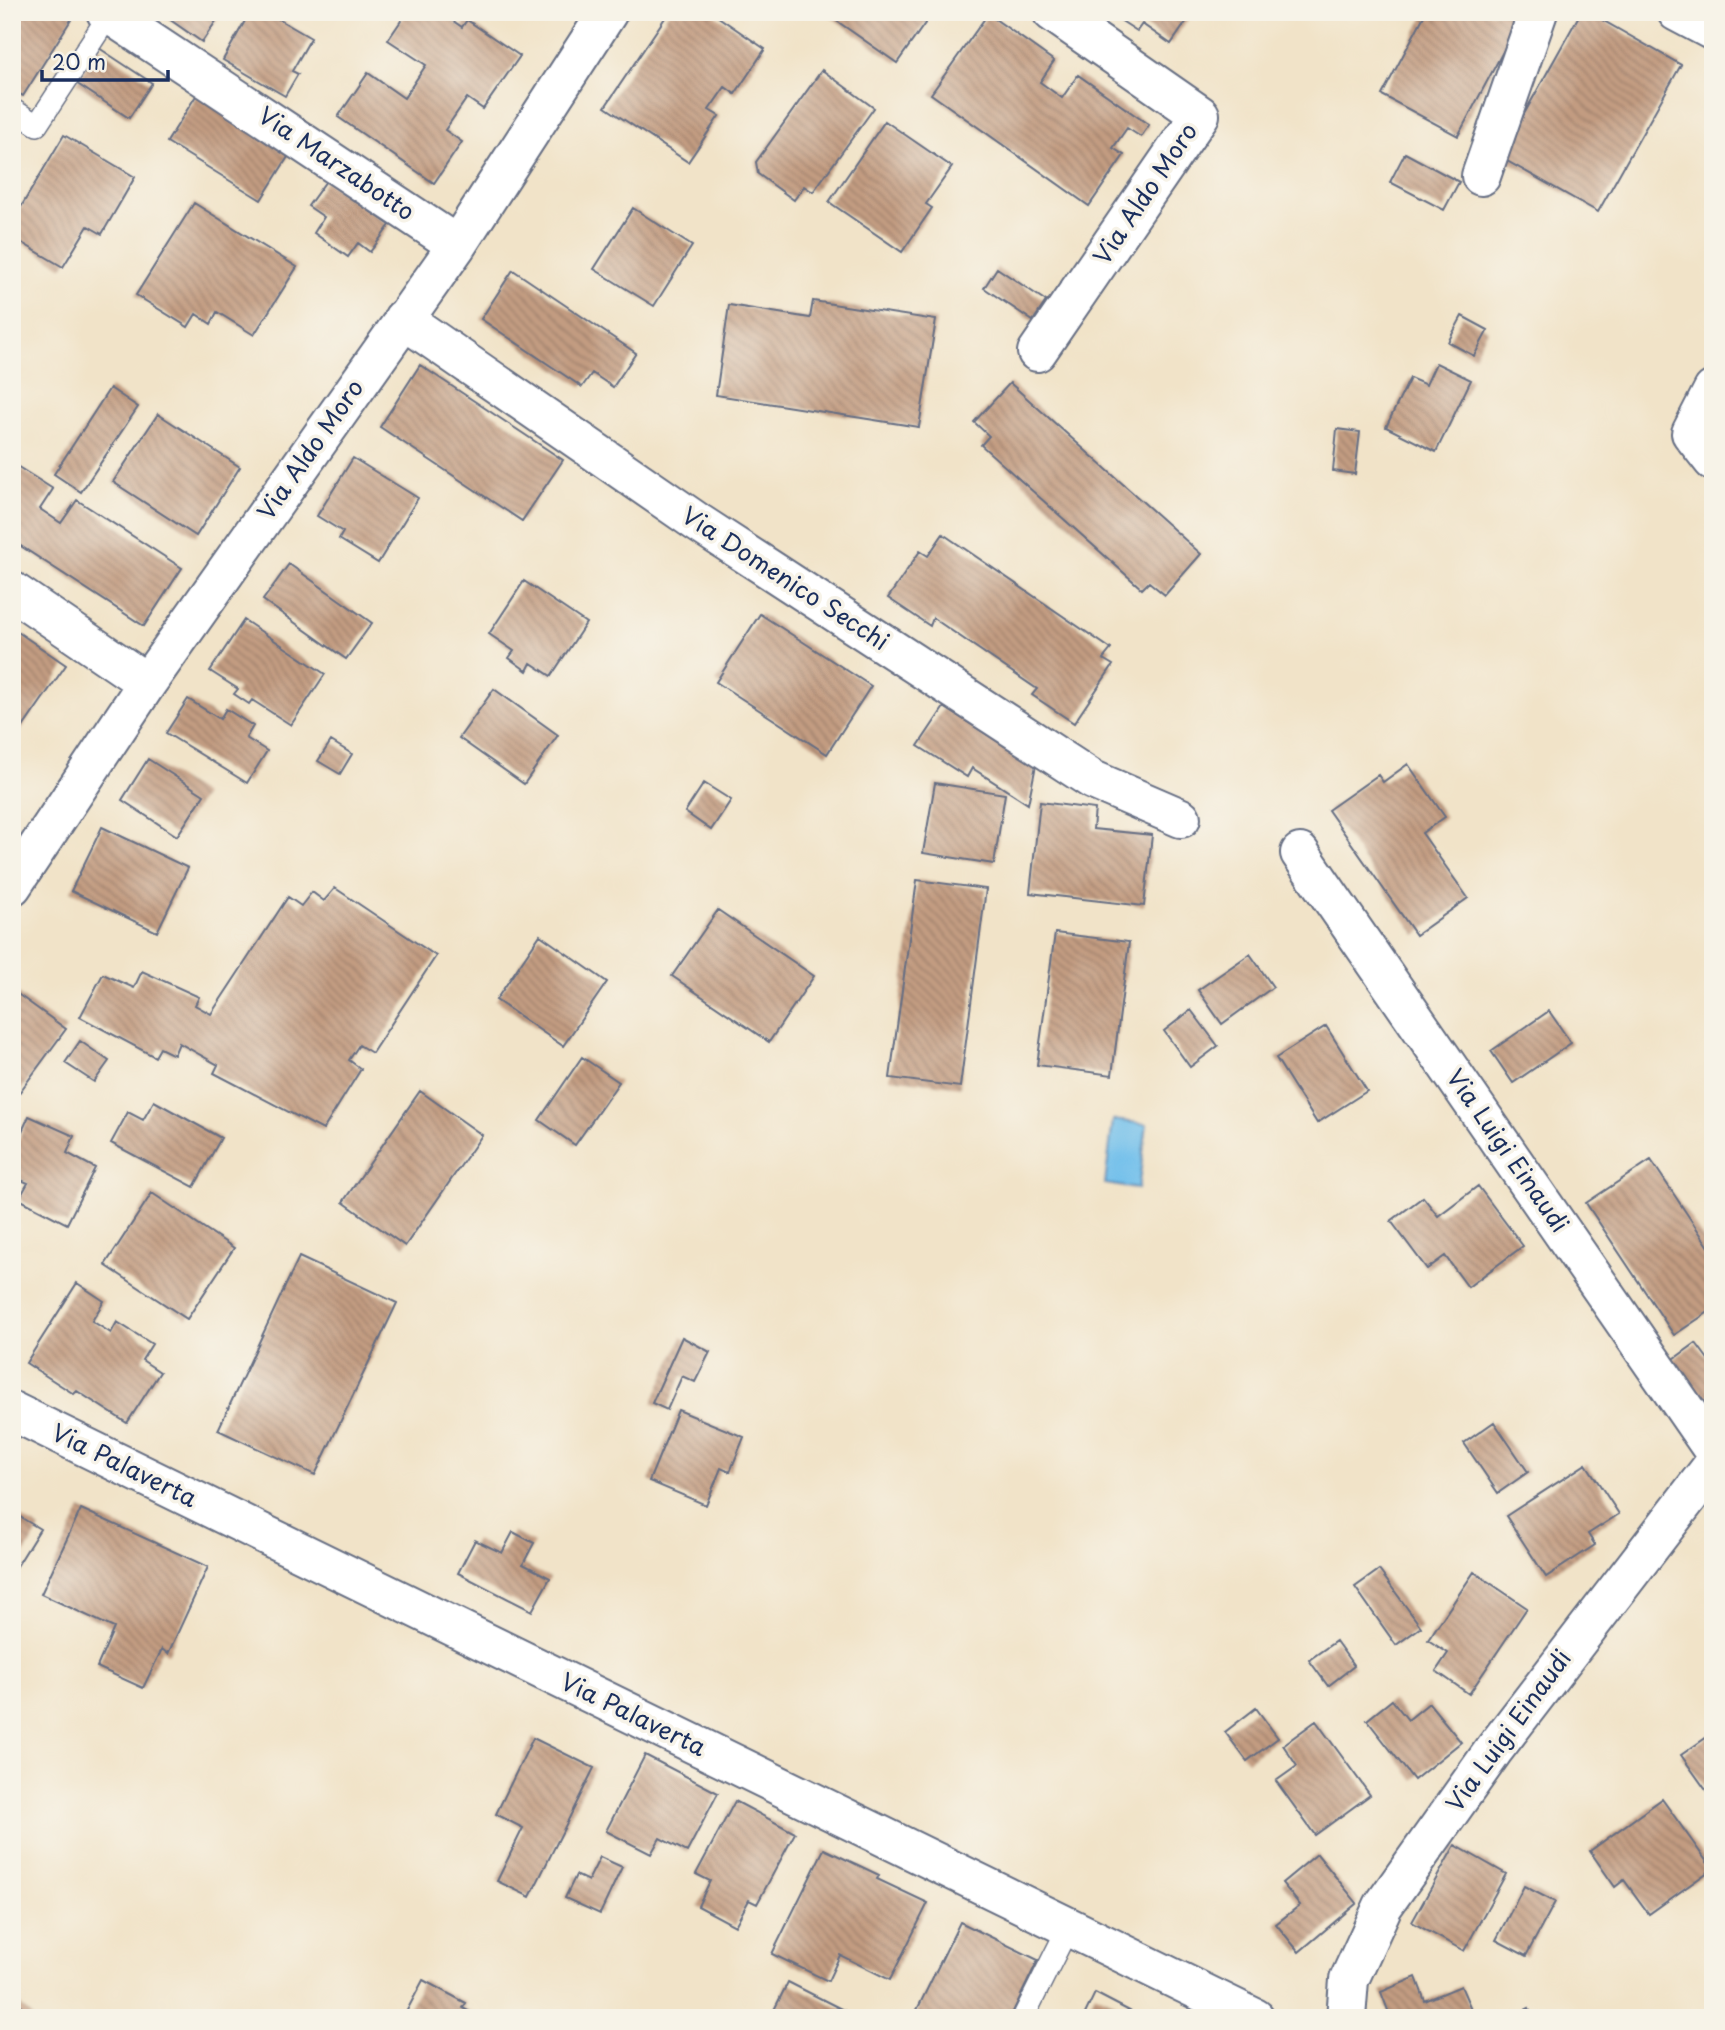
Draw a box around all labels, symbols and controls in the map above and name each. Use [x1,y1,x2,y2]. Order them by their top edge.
scale bar [42,38,168,82]
text: 20 m [52,45,106,77]
street label: Via Marzabotto [252,96,423,228]
street label: Via Aldo Moro [1083,115,1205,271]
street label: Via Aldo Moro [247,371,371,527]
street label: Via Domenico Secchi [675,497,897,658]
street label: Via Luigi Einaudi [1439,1061,1579,1239]
street label: Via Palaverta [46,1413,204,1515]
street label: Via Luigi Einaudi [1436,1641,1579,1818]
street label: Via Palaverta [555,1662,713,1764]

